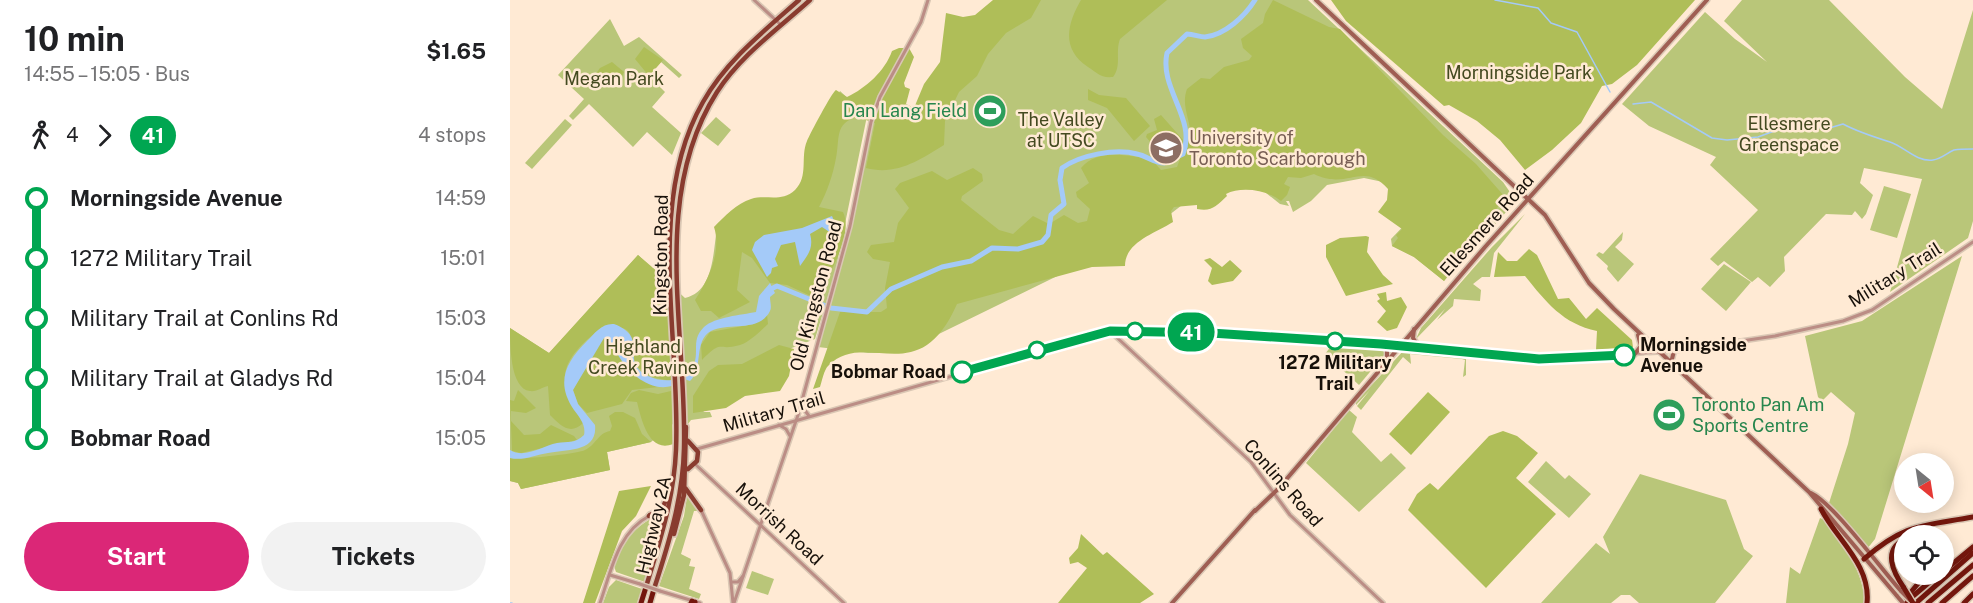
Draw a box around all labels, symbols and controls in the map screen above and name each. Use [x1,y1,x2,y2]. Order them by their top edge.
text: 10 min [24,20,125,58]
text: $1.65 [426,38,486,64]
text: 14:55 – 15:05 · Bus [24,62,190,86]
park label: Morningside Park [1446,62,1592,83]
park label: Megan Park [564,68,664,89]
sports icon: Dan Lang Field [972,93,1008,129]
place label: Dan Lang Field [843,100,967,121]
park label: The Valley at UTSC [1018,109,1104,151]
park label: Ellesmere Greenspace [1739,113,1839,155]
icon: walk [24,119,57,152]
icon: forward [88,119,121,152]
text: 4 [66,123,79,147]
text: 41 [142,123,164,148]
text: 4 stops [418,123,486,147]
place label: University of Toronto Scarborough [1189,127,1366,169]
school or university icon: University of Toronto Scarborough [1148,130,1184,166]
street label: Ellesmere Road [1435,169,1538,280]
text: Morningside Avenue [70,185,283,211]
text: 14:59 [435,186,486,210]
street label: Kingston Road [649,194,672,316]
street label: Old Kingston Road [785,219,846,373]
street label: Military Trail [1845,238,1945,311]
text: 1272 Military Trail [70,245,253,271]
text: 15:01 [440,246,486,270]
text: Military Trail at Conlins Rd [70,305,339,331]
text: 15:03 [436,306,486,330]
line badge: 41 [1164,312,1218,352]
text: 41 [1180,320,1202,345]
unlabelled marker [1126,322,1144,340]
marker: 1272 Military Trail [1326,332,1344,350]
place label: Morningside Avenue [1640,334,1747,376]
park label: Highland Creek Ravine [588,336,698,378]
unlabelled marker [1028,341,1046,359]
marker: Morningside Avenue [1613,344,1635,366]
place label: 1272 Military Trail [1278,352,1392,394]
place label: Bobmar Road [831,361,946,382]
marker: Bobmar Road [951,361,973,383]
text: Military Trail at Gladys Rd [70,365,333,391]
text: 15:04 [436,366,486,390]
street label: Military Trail [720,387,827,436]
place label: Toronto Pan Am Sports Centre [1692,394,1824,436]
sports icon: Toronto Pan Am Sports Centre [1651,397,1687,433]
text: Bobmar Road [70,425,211,451]
text: 15:05 [435,426,486,450]
street label: Conlins Road [1240,435,1327,531]
north arrow [1894,453,1954,513]
map controls [1894,453,1954,585]
street label: Highway 2A [632,473,675,576]
street label: Morrish Road [732,478,827,569]
button: Start [24,522,249,591]
button: Tickets [261,522,486,591]
button: locate [1894,525,1954,585]

